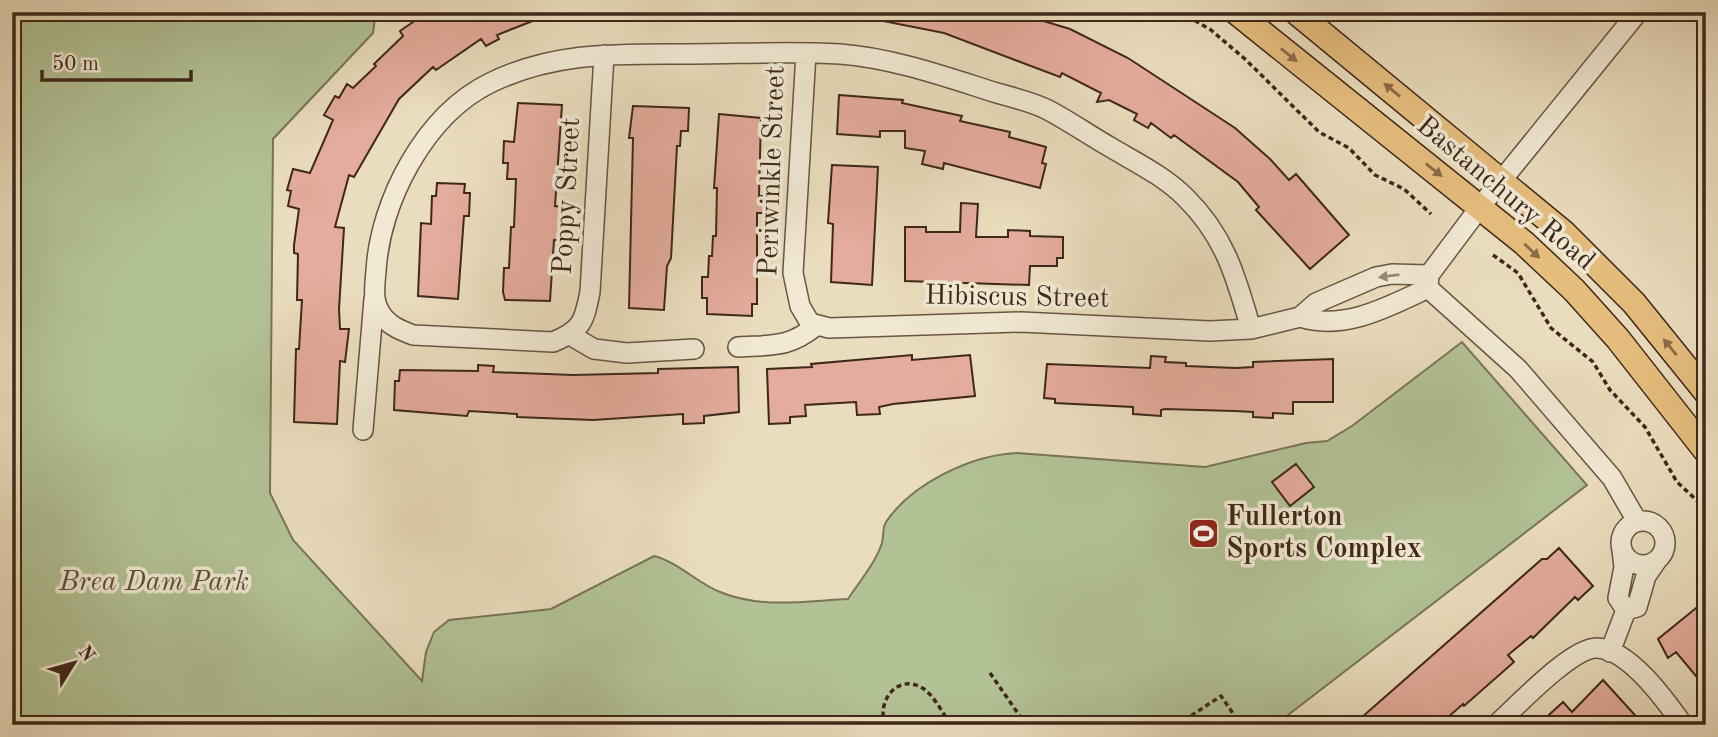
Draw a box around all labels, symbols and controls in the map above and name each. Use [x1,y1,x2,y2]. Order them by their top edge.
scale bar [42,38,191,82]
one-way arrow [1280,47,1297,62]
text: 50 m [52,54,99,75]
street label: Periwinkle Street [755,65,791,277]
one-way arrow [1383,83,1400,98]
street label: Bastanchury Road [1411,112,1599,276]
street label: Poppy Street [550,117,586,275]
one-way arrow [1424,163,1442,178]
one-way arrow [1523,242,1540,258]
one-way arrow [1378,270,1400,281]
street label: Hibiscus Street [924,282,1110,314]
one-way arrow [1663,339,1678,357]
place label: Fullerton Sports Complex [1226,504,1422,564]
sports icon: Fullerton Sports Complex [1186,517,1220,551]
park label: Brea Dam Park [58,569,249,597]
north arrow [38,628,108,698]
text: N [74,643,98,666]

